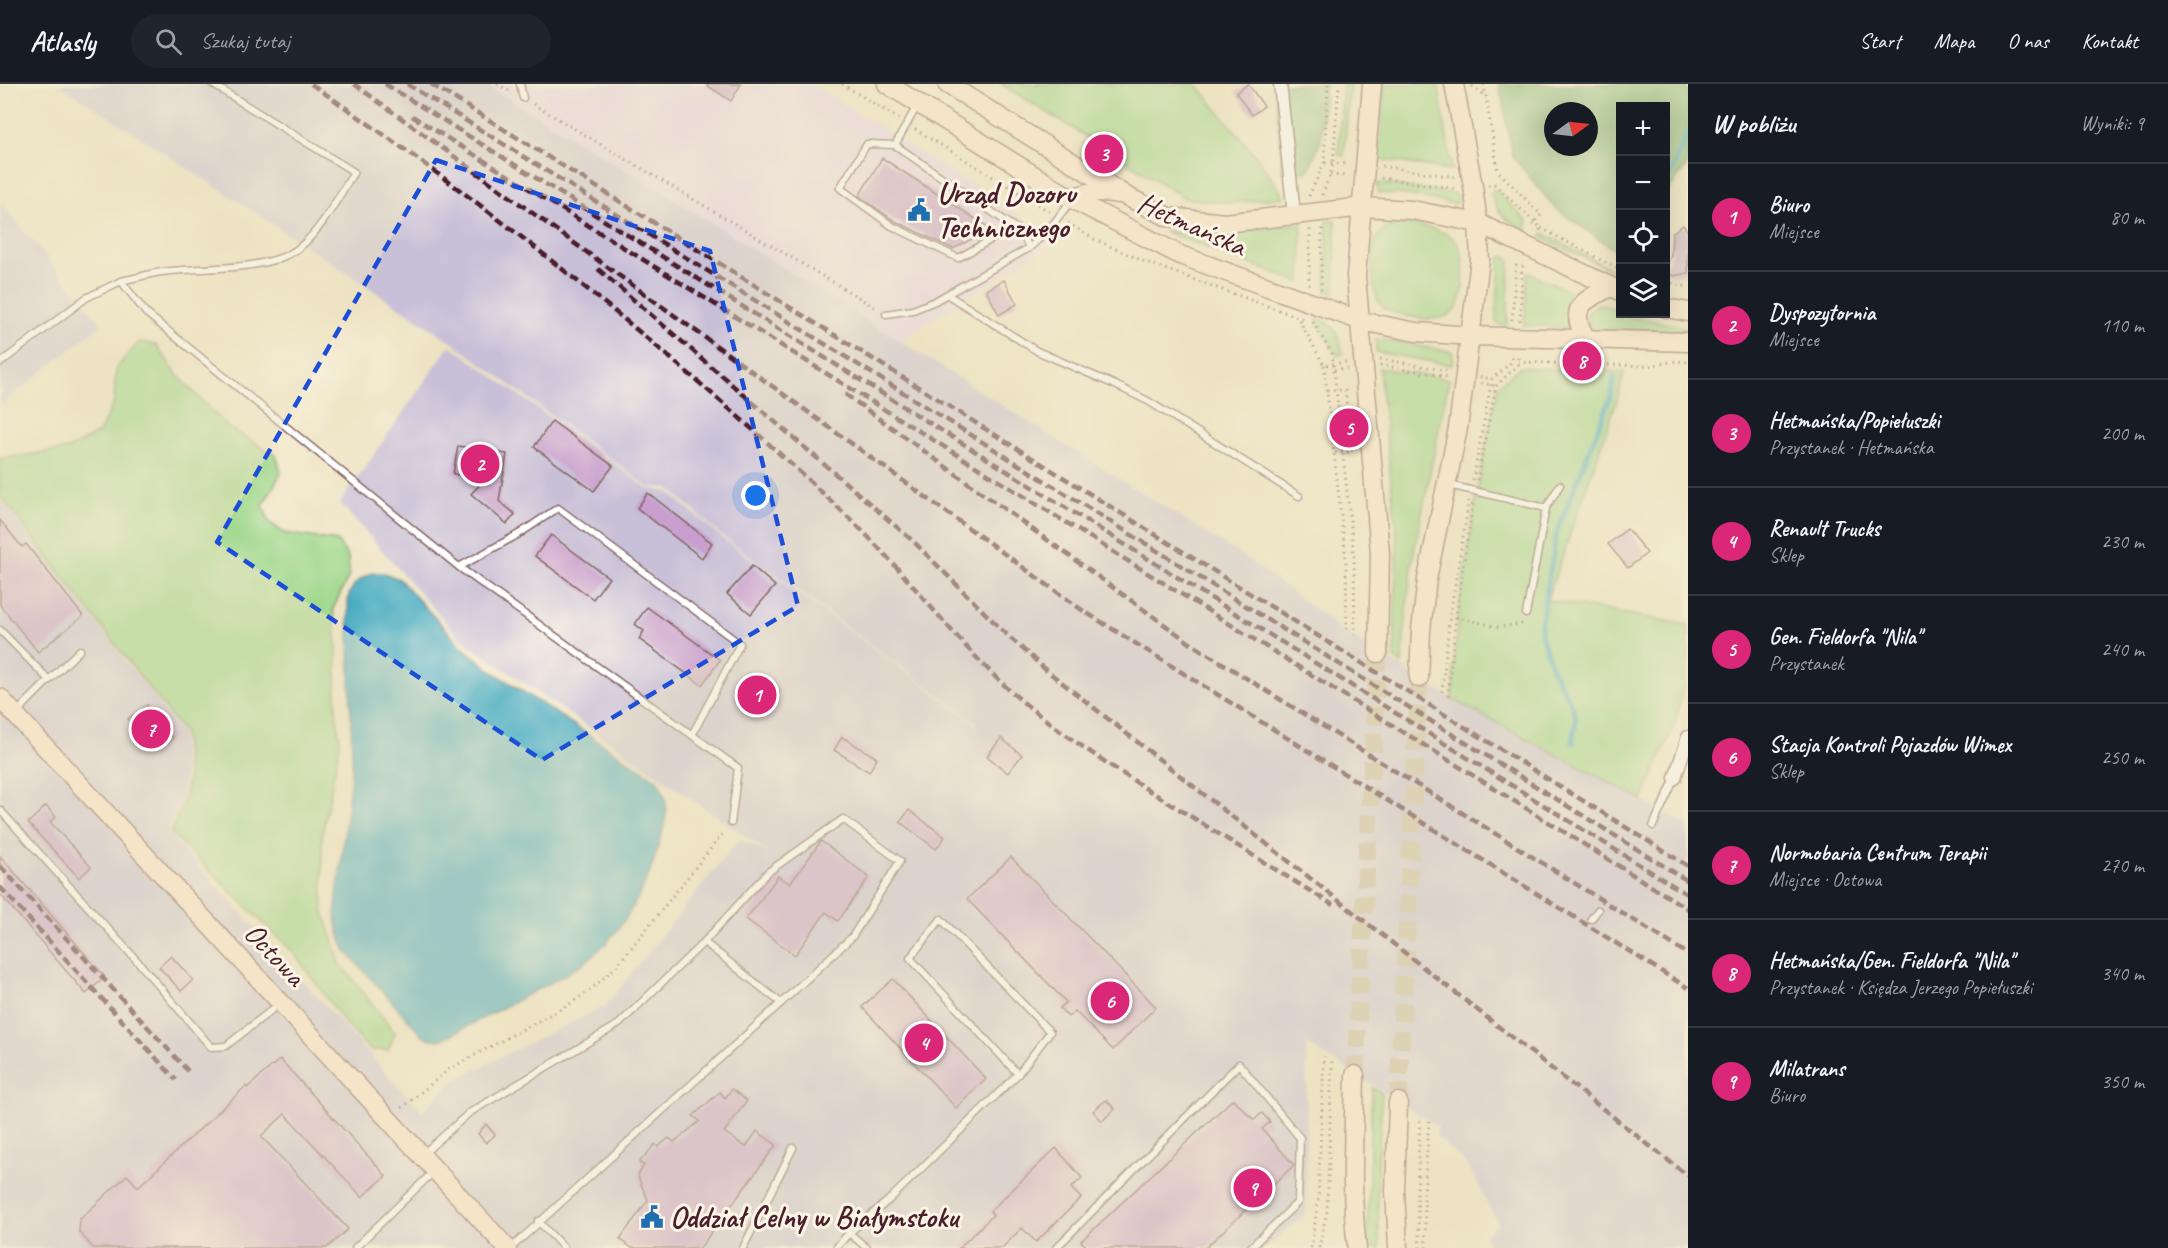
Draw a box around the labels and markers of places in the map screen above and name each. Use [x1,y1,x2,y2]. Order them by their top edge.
pin: 3 [1084,132,1124,176]
place label: Urząd Dozoru Technicznego [937,174,1078,246]
public building icon: Urząd Dozoru Technicznego [906,197,932,223]
pin: 8 [1562,338,1602,384]
pin: 5 [1330,406,1368,450]
pin: 2 [460,442,500,487]
pin: 1 [738,672,777,718]
pin: 7 [132,706,170,752]
pin: 6 [1090,978,1130,1024]
pin: 4 [904,1020,944,1066]
pin: 9 [1234,1166,1272,1210]
place label: Oddział Celny w Białymstoku [670,1198,961,1236]
public building icon: Oddział Celny w Białymstoku [639,1204,665,1230]

